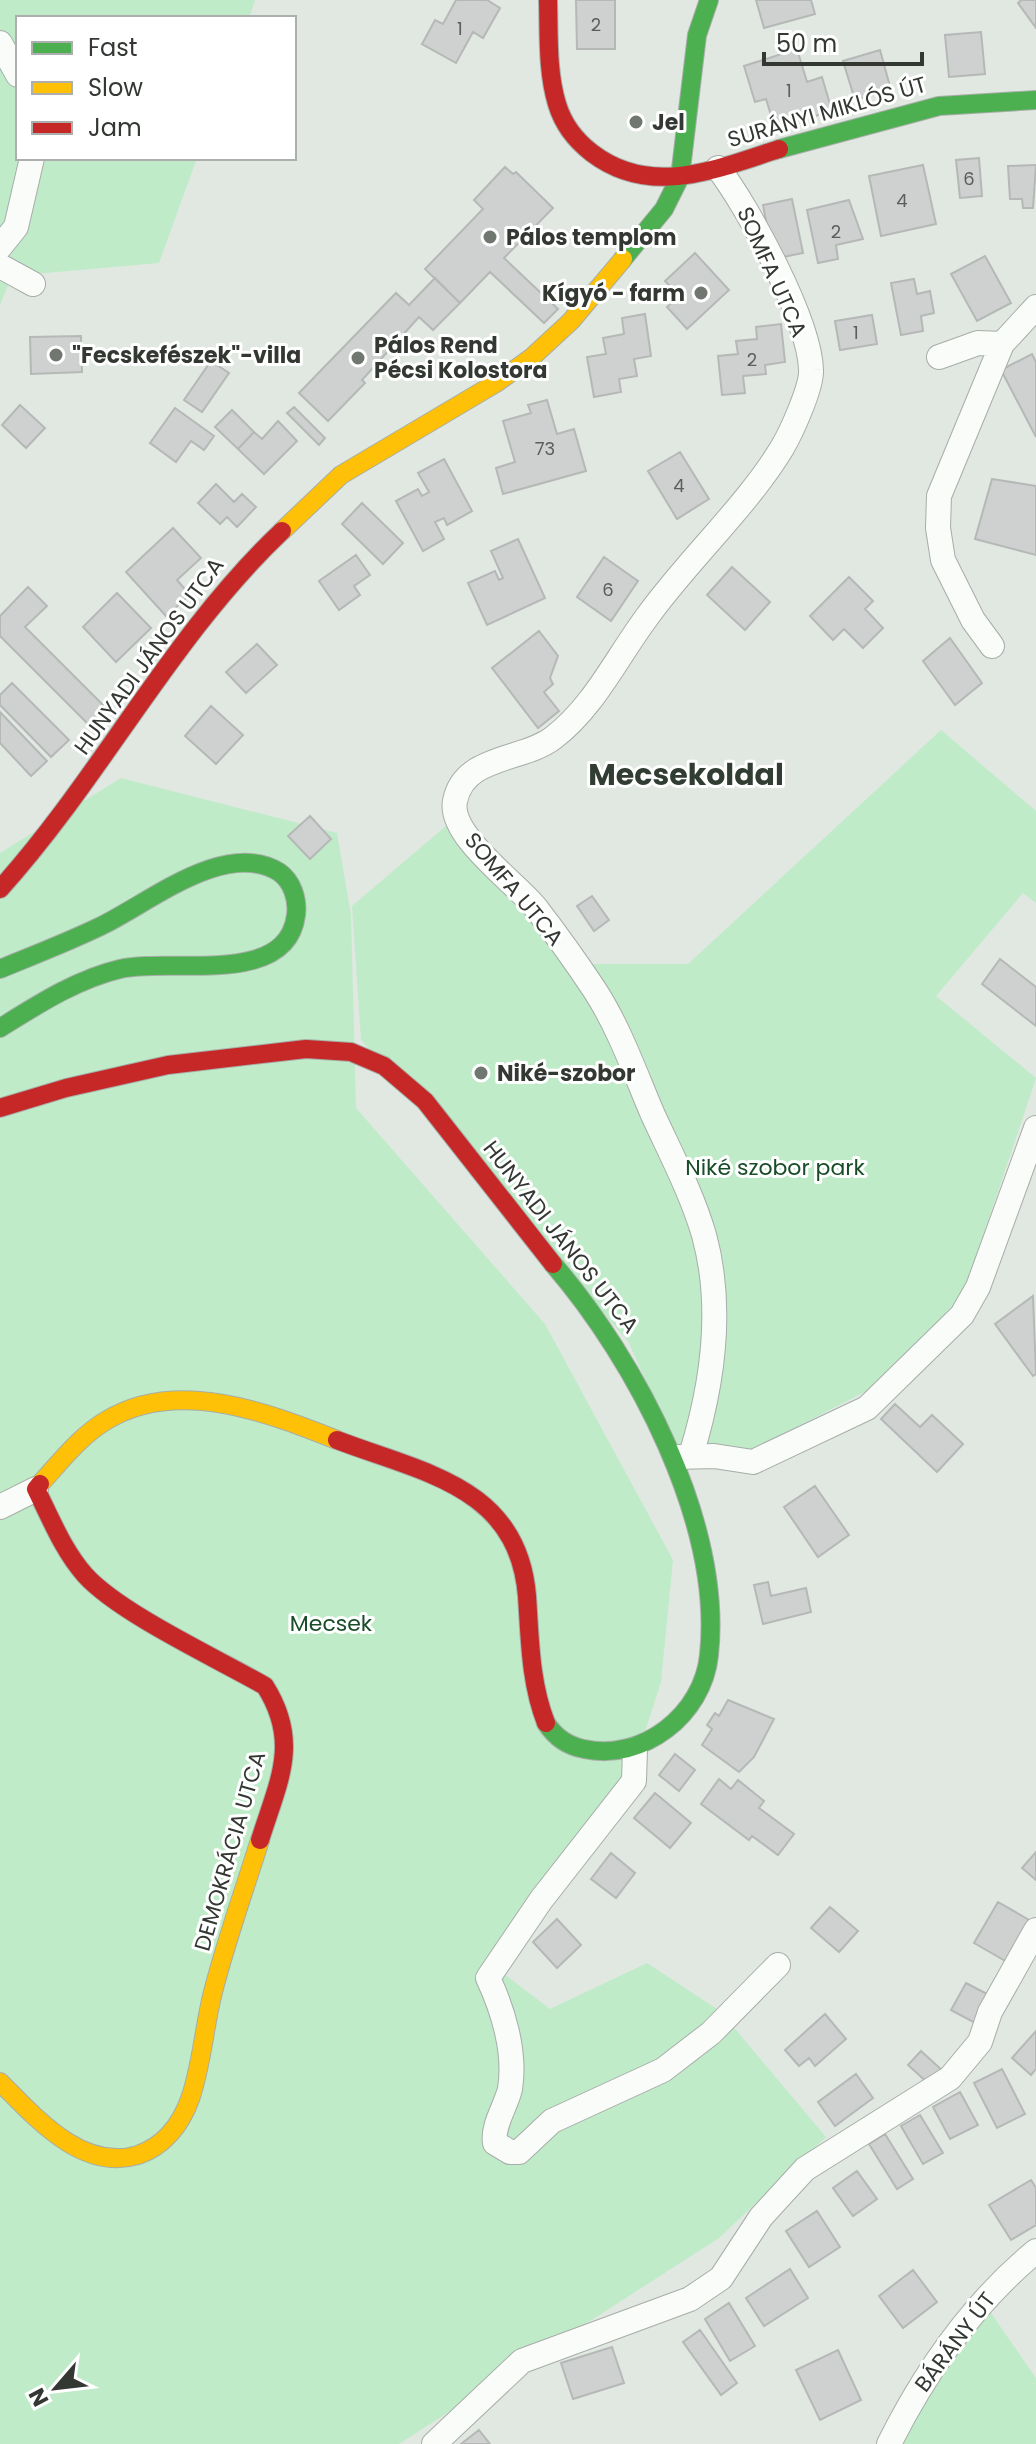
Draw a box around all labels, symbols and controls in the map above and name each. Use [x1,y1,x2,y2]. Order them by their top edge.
house number: 2 [591,12,601,37]
legend [16,16,296,160]
house number: 1 [457,16,463,41]
scale bar [764,16,922,66]
text: 50 m [776,27,837,60]
text: Fast [88,31,138,64]
street label: SURÁNYI MIKLÓS ÚT [724,69,930,155]
text: Slow [88,71,143,104]
house number: 1 [786,78,792,103]
place label: Jel [652,107,685,138]
text: Jam [88,111,142,144]
marker: Jel [627,113,645,131]
house number: 6 [963,166,975,191]
house number: 4 [896,188,908,213]
street label: SOMFA UTCA [729,202,815,342]
house number: 2 [831,219,841,244]
place label: Pálos templom [506,222,677,253]
marker: Pálos templom [481,228,499,246]
place label: Kígyó - farm [542,278,685,309]
marker: Kígyó - farm [692,284,710,302]
house number: 1 [853,320,859,345]
place label: Pálos Rend Pécsi Kolostora [374,330,547,386]
place label: "Fecskefészek"-villa [72,340,301,371]
marker: "Fecskefészek"-villa [47,346,65,364]
house number: 2 [747,347,757,372]
marker: Pálos Rend Pécsi Kolostora [349,349,367,367]
house number: 73 [535,436,555,461]
house number: 4 [673,473,685,498]
street label: HUNYADI JÁNOS UTCA [67,551,231,761]
house number: 6 [602,577,614,602]
district label: Mecsekoldal [588,753,784,796]
street label: SOMFA UTCA [457,826,571,953]
place label: Niké-szobor [497,1058,636,1089]
marker: Niké-szobor [472,1064,490,1082]
street label: HUNYADI JÁNOS UTCA [476,1134,646,1340]
park label: Niké szobor park [685,1152,865,1183]
park label: Mecsek [290,1608,373,1639]
street label: DEMOKRÁCIA UTCA [187,1747,273,1954]
street label: BÁRÁNY ÚT [907,2286,1003,2398]
north arrow [16,2348,96,2428]
text: N [21,2383,56,2412]

